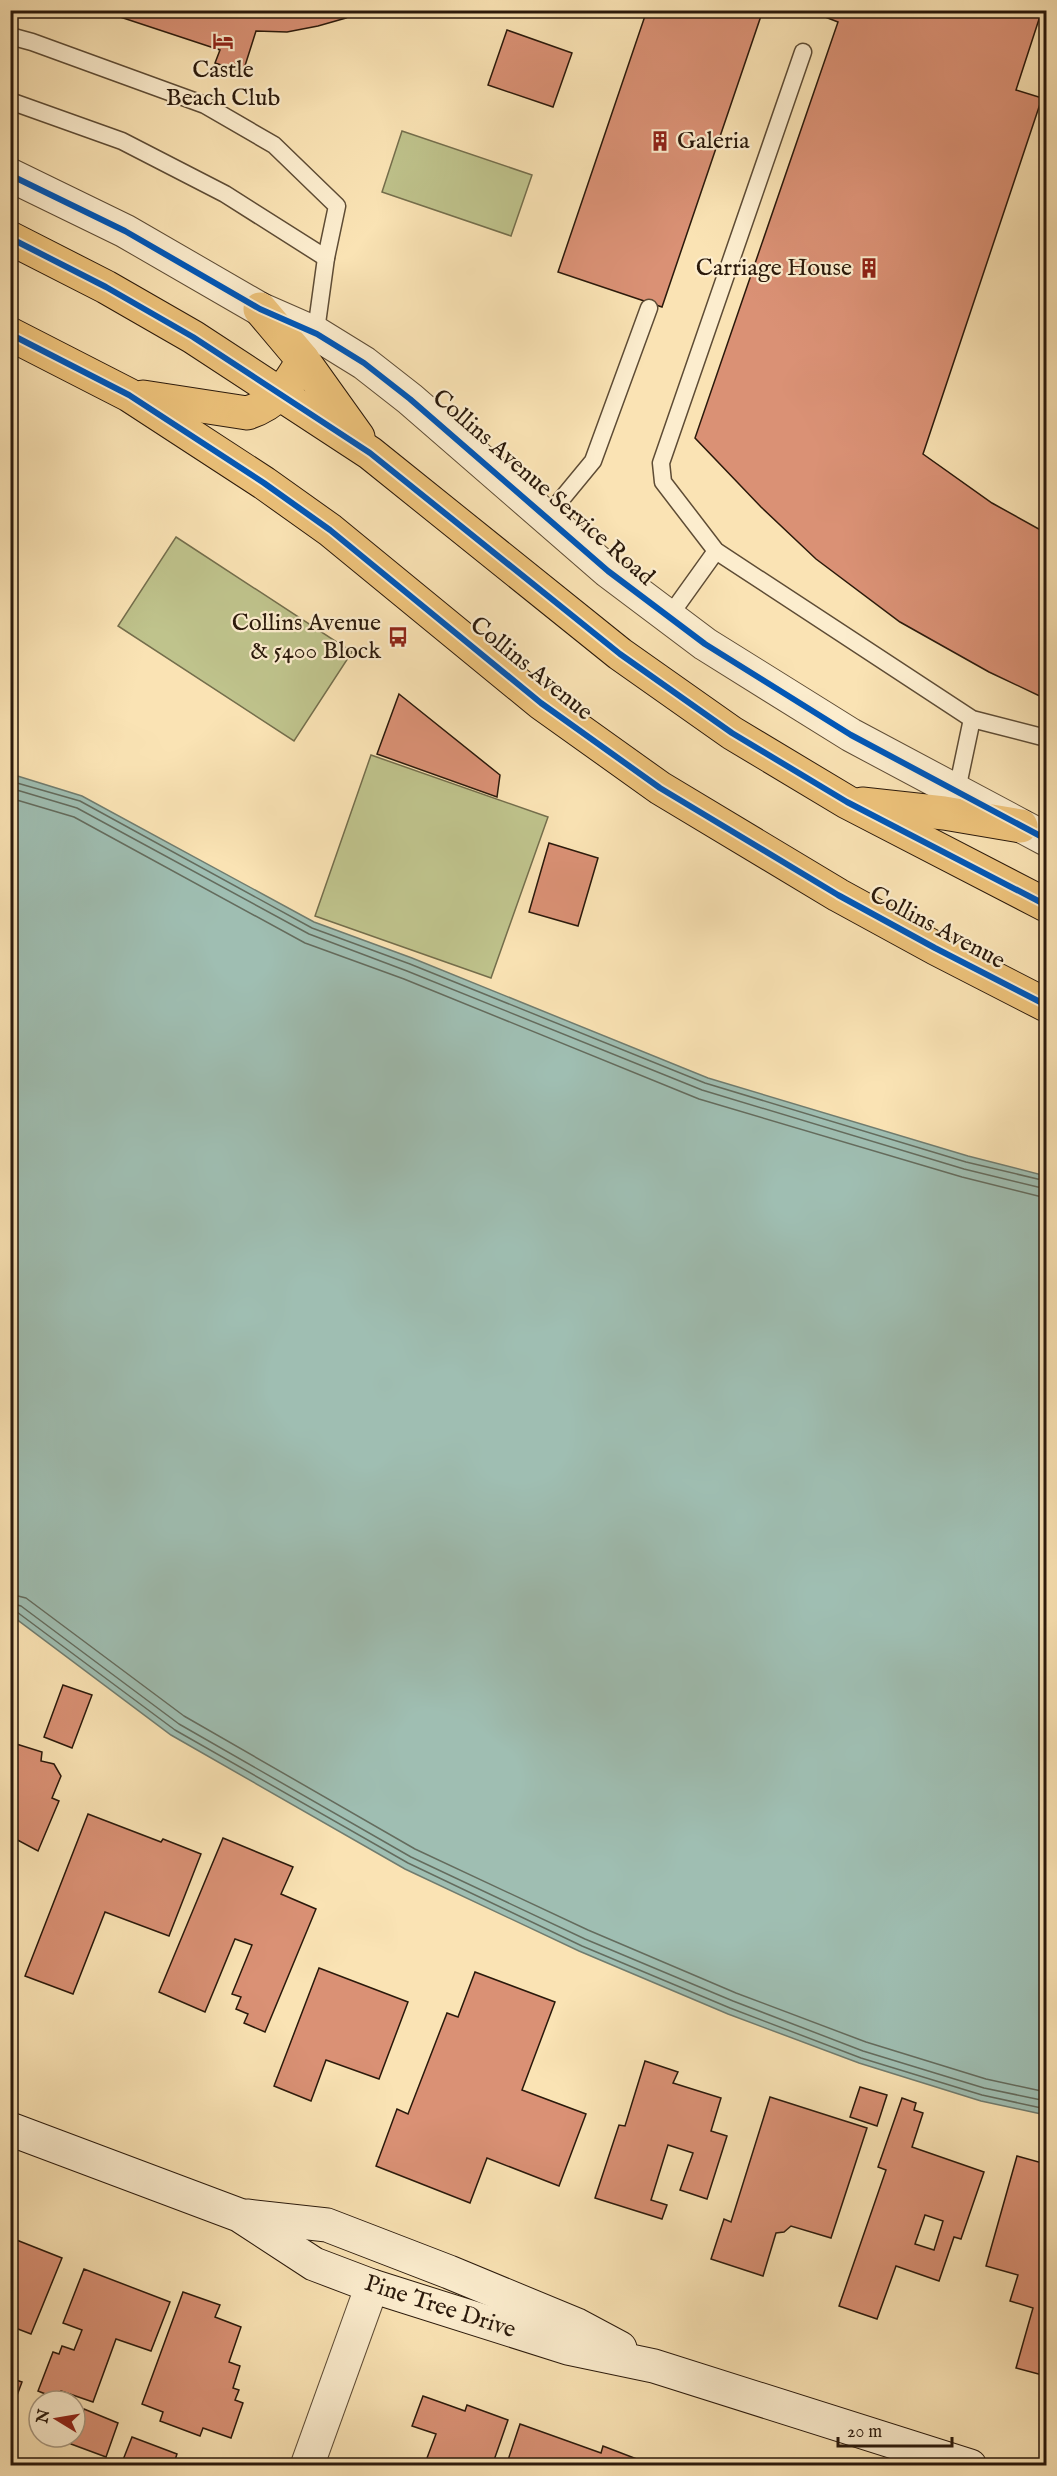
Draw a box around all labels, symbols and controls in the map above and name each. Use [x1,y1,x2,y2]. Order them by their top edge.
hotel icon: Castle Beach Club [211,29,235,53]
place label: Castle Beach Club [166,55,280,114]
place label: Galeria [677,126,750,157]
building icon: Galeria [648,129,672,153]
place label: Carriage House [696,253,852,284]
building icon: Carriage House [857,256,881,280]
street label: Collins Avenue Service Road [425,383,661,593]
place label: Collins Avenue & 5400 Block [232,608,381,667]
street label: Collins Avenue [463,610,599,728]
bus stop icon: Collins Avenue & 5400 Block [386,625,410,649]
street label: Collins Avenue [864,879,1010,977]
street label: Pine Tree Drive [361,2268,519,2346]
north arrow [27,2389,87,2449]
text: N [33,2408,55,2426]
scale bar [838,2410,952,2448]
text: 20 m [847,2421,882,2444]

